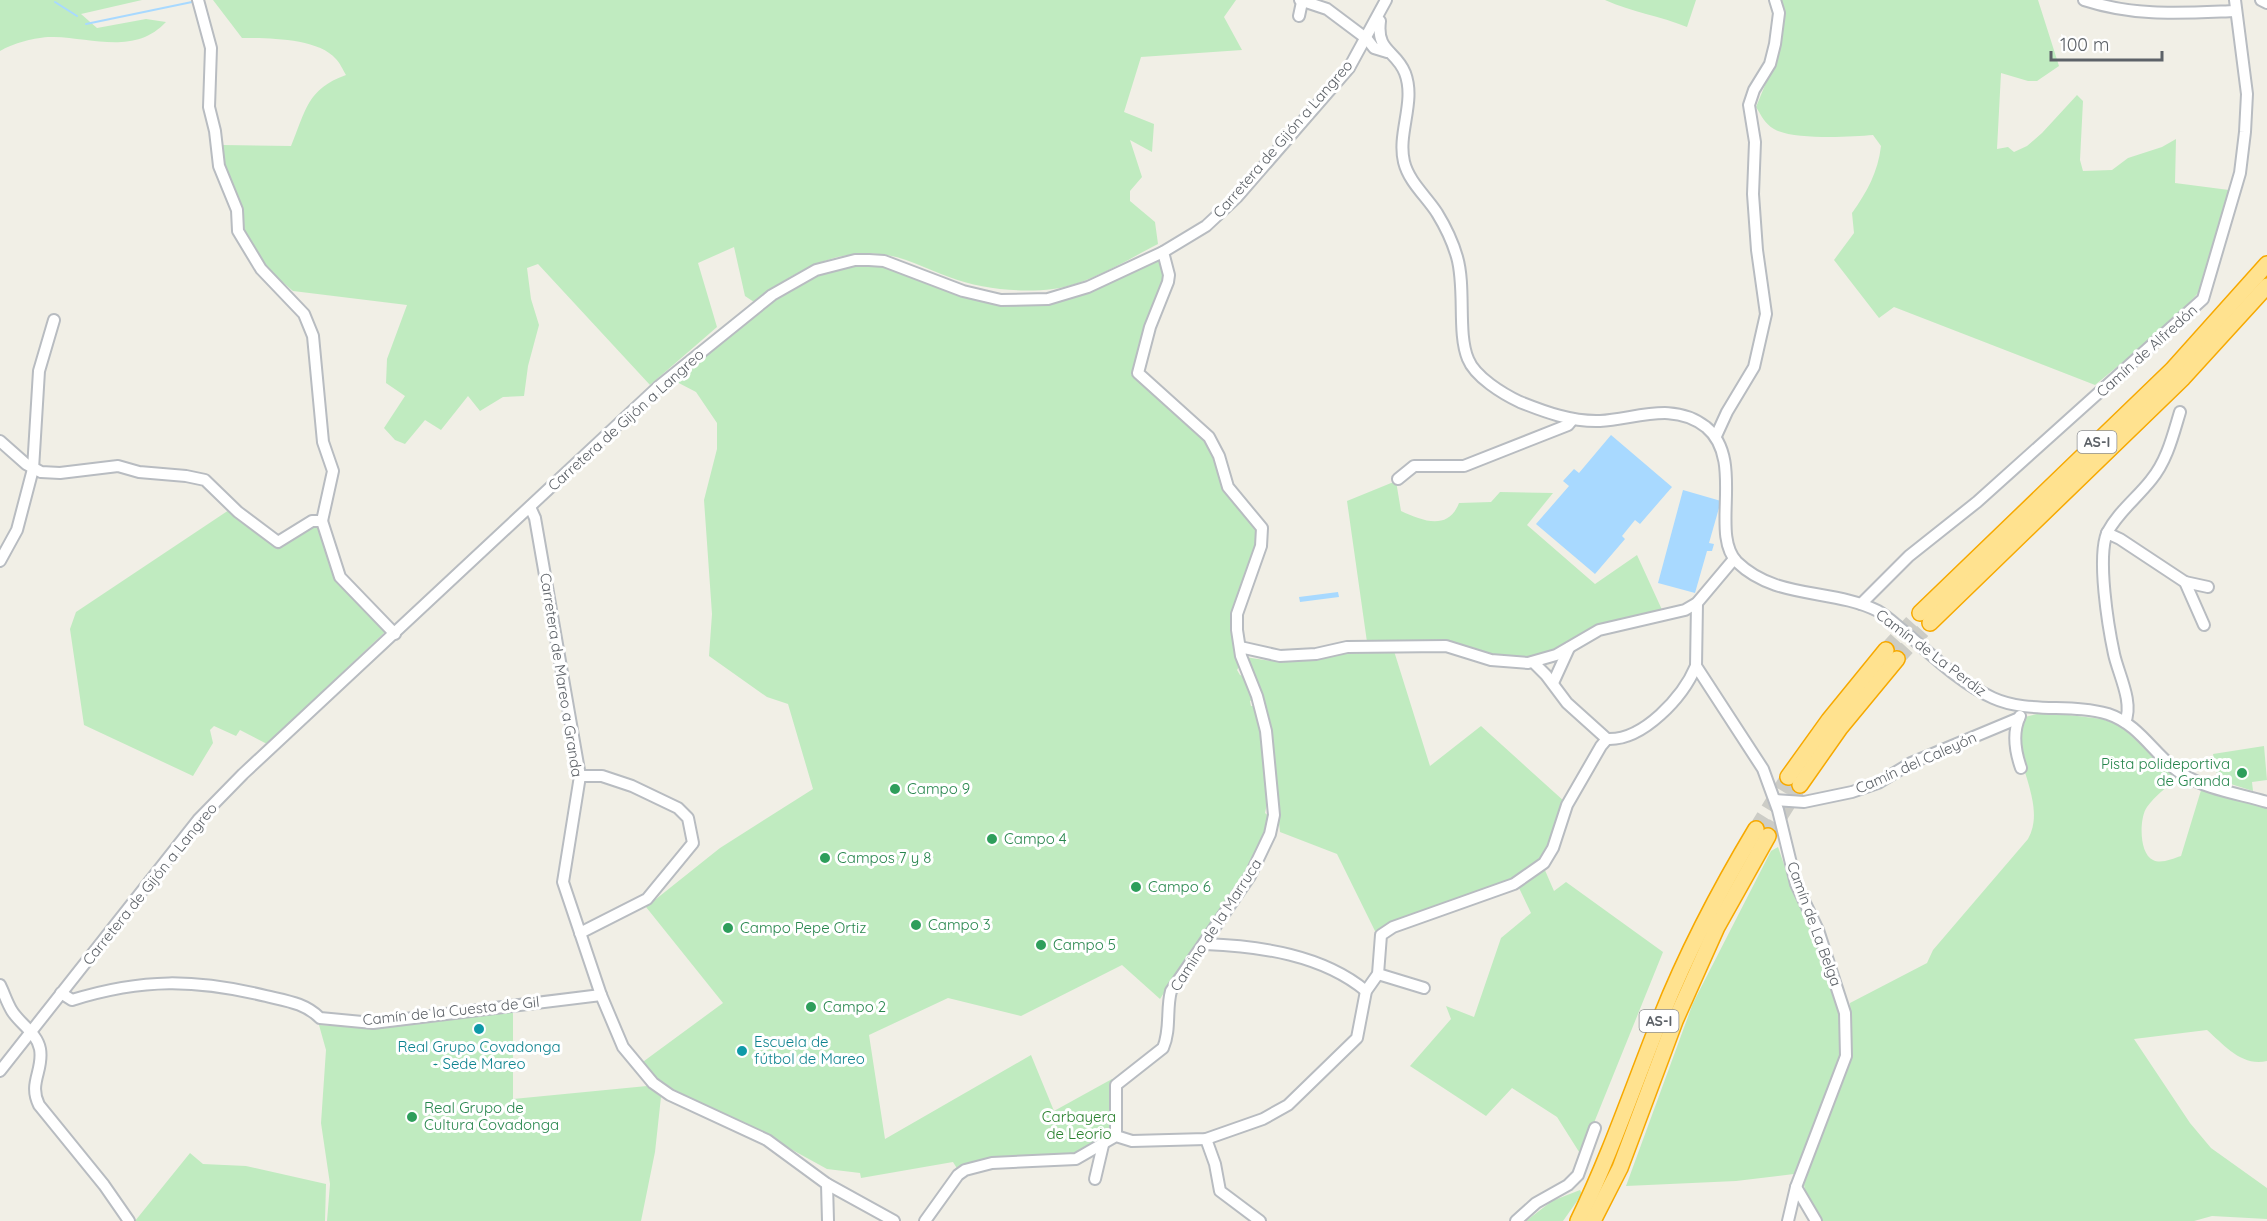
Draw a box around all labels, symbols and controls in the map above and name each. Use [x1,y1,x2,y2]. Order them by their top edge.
scale bar [2051,24,2162,62]
text: 100 m [2060,33,2109,56]
street label: Carretera de Gijón a Langreo [1209,56,1356,222]
street label: Camín de Alfredón [2092,300,2201,401]
street label: Carretera de Gijón a Langreo [544,345,708,495]
road number: AS-I [2078,431,2116,453]
street label: Carretera de Mareo a Granda [536,572,587,778]
street label: Camín de La Perdiz [1872,605,1990,700]
street label: Camín del Caleyón [1852,727,1979,798]
place label: Pista polideportiva de Granda [2101,754,2230,790]
marker: Pista polideportiva de Granda [2235,766,2249,780]
place label: Campo 9 [907,779,970,798]
marker: Campo 9 [888,782,902,796]
street label: Carretera de Gijón a Langreo [78,799,221,969]
place label: Campo 4 [1004,829,1067,848]
marker: Campo 4 [985,832,999,846]
place label: Campos 7 y 8 [837,848,931,867]
marker: Campos 7 y 8 [818,851,832,865]
street label: Camino de la Marruca [1166,855,1266,995]
street label: Camín de La Belga [1783,859,1846,989]
place label: Campo 6 [1148,877,1211,896]
marker: Campo 6 [1129,880,1143,894]
place label: Campo 3 [928,915,991,934]
place label: Campo Pepe Ortiz [740,918,866,937]
marker: Campo 3 [909,918,923,932]
marker: Campo Pepe Ortiz [721,921,735,935]
place label: Campo 5 [1053,935,1116,954]
marker: Campo 5 [1034,938,1048,952]
street label: Camín de la Cuesta de Gil [362,992,540,1029]
place label: Campo 2 [823,997,886,1016]
marker: Campo 2 [804,1000,818,1014]
road number: AS-I [1640,1010,1678,1032]
marker: Real Grupo Covadonga - Sede Mareo [472,1022,486,1036]
place label: Escuela de fútbol de Mareo [754,1032,865,1068]
place label: Real Grupo Covadonga - Sede Mareo [397,1037,561,1073]
marker: Escuela de fútbol de Mareo [735,1044,749,1058]
place label: Real Grupo de Cultura Covadonga [424,1098,559,1134]
park label: Carbayera de Leorio [1042,1107,1116,1143]
marker: Real Grupo de Cultura Covadonga [405,1110,419,1124]

